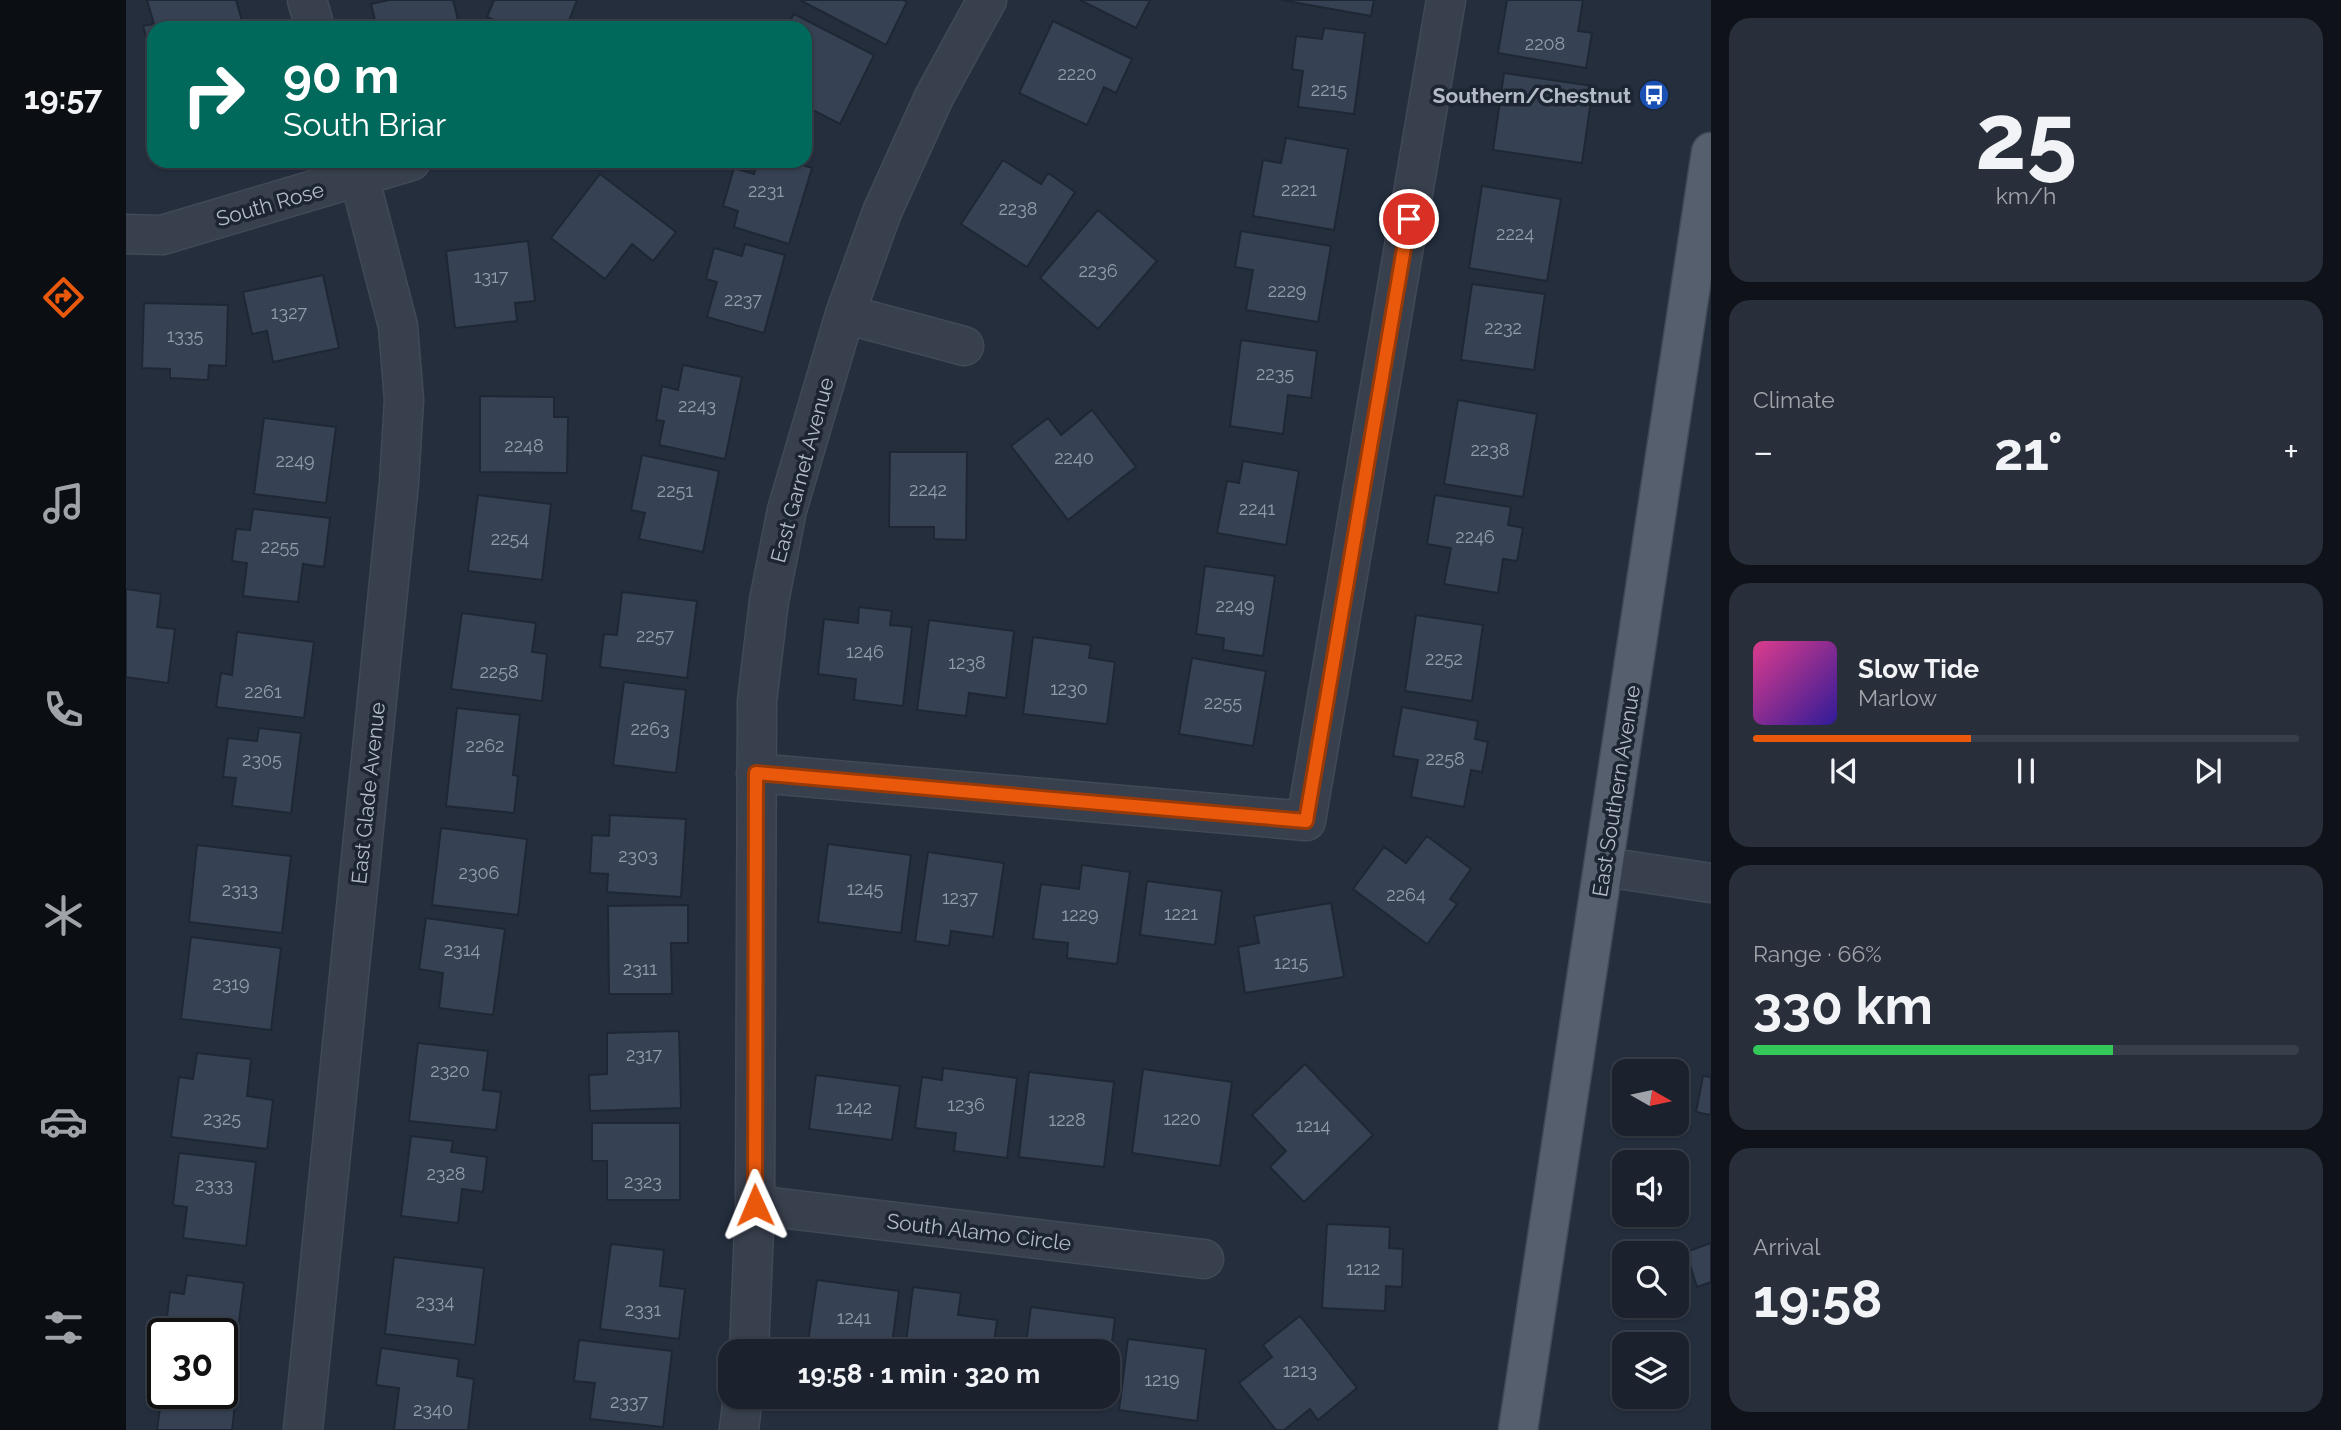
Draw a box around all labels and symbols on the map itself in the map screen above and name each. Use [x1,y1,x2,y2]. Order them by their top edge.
house number: 2208 [1525,33,1565,54]
house number: 2220 [1057,63,1097,84]
bus stop icon: Southern/Chestnut [1637,78,1671,112]
house number: 2215 [1311,79,1347,100]
place label: Southern/Chestnut [1433,83,1631,108]
street label: South Rose [213,177,327,231]
house number: 2221 [1281,179,1317,200]
house number: 2231 [748,180,784,201]
pin [1379,189,1439,249]
house number: 2238 [998,198,1038,219]
house number: 2224 [1496,223,1534,244]
house number: 2236 [1078,260,1118,281]
house number: 1317 [474,266,509,287]
house number: 2229 [1268,280,1306,301]
house number: 2237 [724,289,762,310]
house number: 1327 [271,302,308,323]
house number: 2232 [1484,317,1522,338]
house number: 1335 [167,325,204,346]
house number: 2235 [1256,363,1294,384]
street label: East Garnet Avenue [765,375,839,565]
house number: 2243 [678,395,716,416]
house number: 2248 [504,435,544,456]
house number: 2238 [1470,439,1510,460]
house number: 2240 [1054,447,1094,468]
house number: 2249 [275,450,315,471]
house number: 2242 [909,479,947,500]
house number: 2251 [657,480,693,501]
house number: 2241 [1239,498,1275,519]
house number: 2246 [1455,526,1495,547]
house number: 2254 [491,528,529,549]
house number: 2255 [261,536,299,557]
house number: 2249 [1215,595,1255,616]
house number: 2257 [636,625,674,646]
house number: 1246 [846,641,884,662]
house number: 2252 [1425,648,1463,669]
house number: 1238 [948,652,986,673]
house number: 2258 [479,661,519,682]
house number: 1230 [1050,678,1088,699]
house number: 2261 [244,681,282,702]
street label: East Southern Avenue [1587,683,1645,899]
house number: 2255 [1204,692,1242,713]
street label: East Glade Avenue [346,701,390,885]
house number: 2263 [630,718,670,739]
house number: 2262 [466,735,505,756]
house number: 2258 [1425,748,1465,769]
house number: 2305 [242,749,282,770]
house number: 2303 [618,845,658,866]
house number: 2306 [459,862,500,883]
house number: 1245 [847,878,884,899]
house number: 2313 [222,879,258,900]
house number: 2264 [1386,884,1426,905]
house number: 1237 [942,887,978,908]
house number: 1221 [1164,903,1198,924]
house number: 1229 [1061,904,1099,925]
house number: 2314 [444,939,480,960]
house number: 1215 [1274,952,1308,973]
house number: 2311 [623,958,657,979]
house number: 2319 [212,973,250,994]
house number: 2317 [626,1044,662,1065]
north arrow [1612,1059,1689,1136]
house number: 2320 [430,1060,470,1081]
house number: 1236 [947,1094,985,1115]
house number: 1242 [836,1097,872,1118]
house number: 2325 [203,1108,241,1129]
house number: 1220 [1163,1108,1201,1129]
house number: 1228 [1048,1109,1086,1130]
house number: 1214 [1296,1115,1330,1136]
house number: 2328 [426,1163,466,1184]
position arrow [718,1168,792,1242]
house number: 2323 [624,1171,662,1192]
house number: 2333 [195,1174,233,1195]
street label: South Alamo Circle [885,1208,1073,1256]
house number: 1212 [1346,1258,1380,1279]
house number: 2334 [416,1291,454,1312]
house number: 2331 [625,1299,661,1320]
house number: 1241 [837,1307,872,1328]
speed limit sign: 30 [147,1318,238,1409]
house number: 1213 [1283,1360,1317,1381]
house number: 1219 [1144,1369,1180,1390]
house number: 2337 [610,1391,648,1412]
house number: 2340 [413,1399,453,1420]

